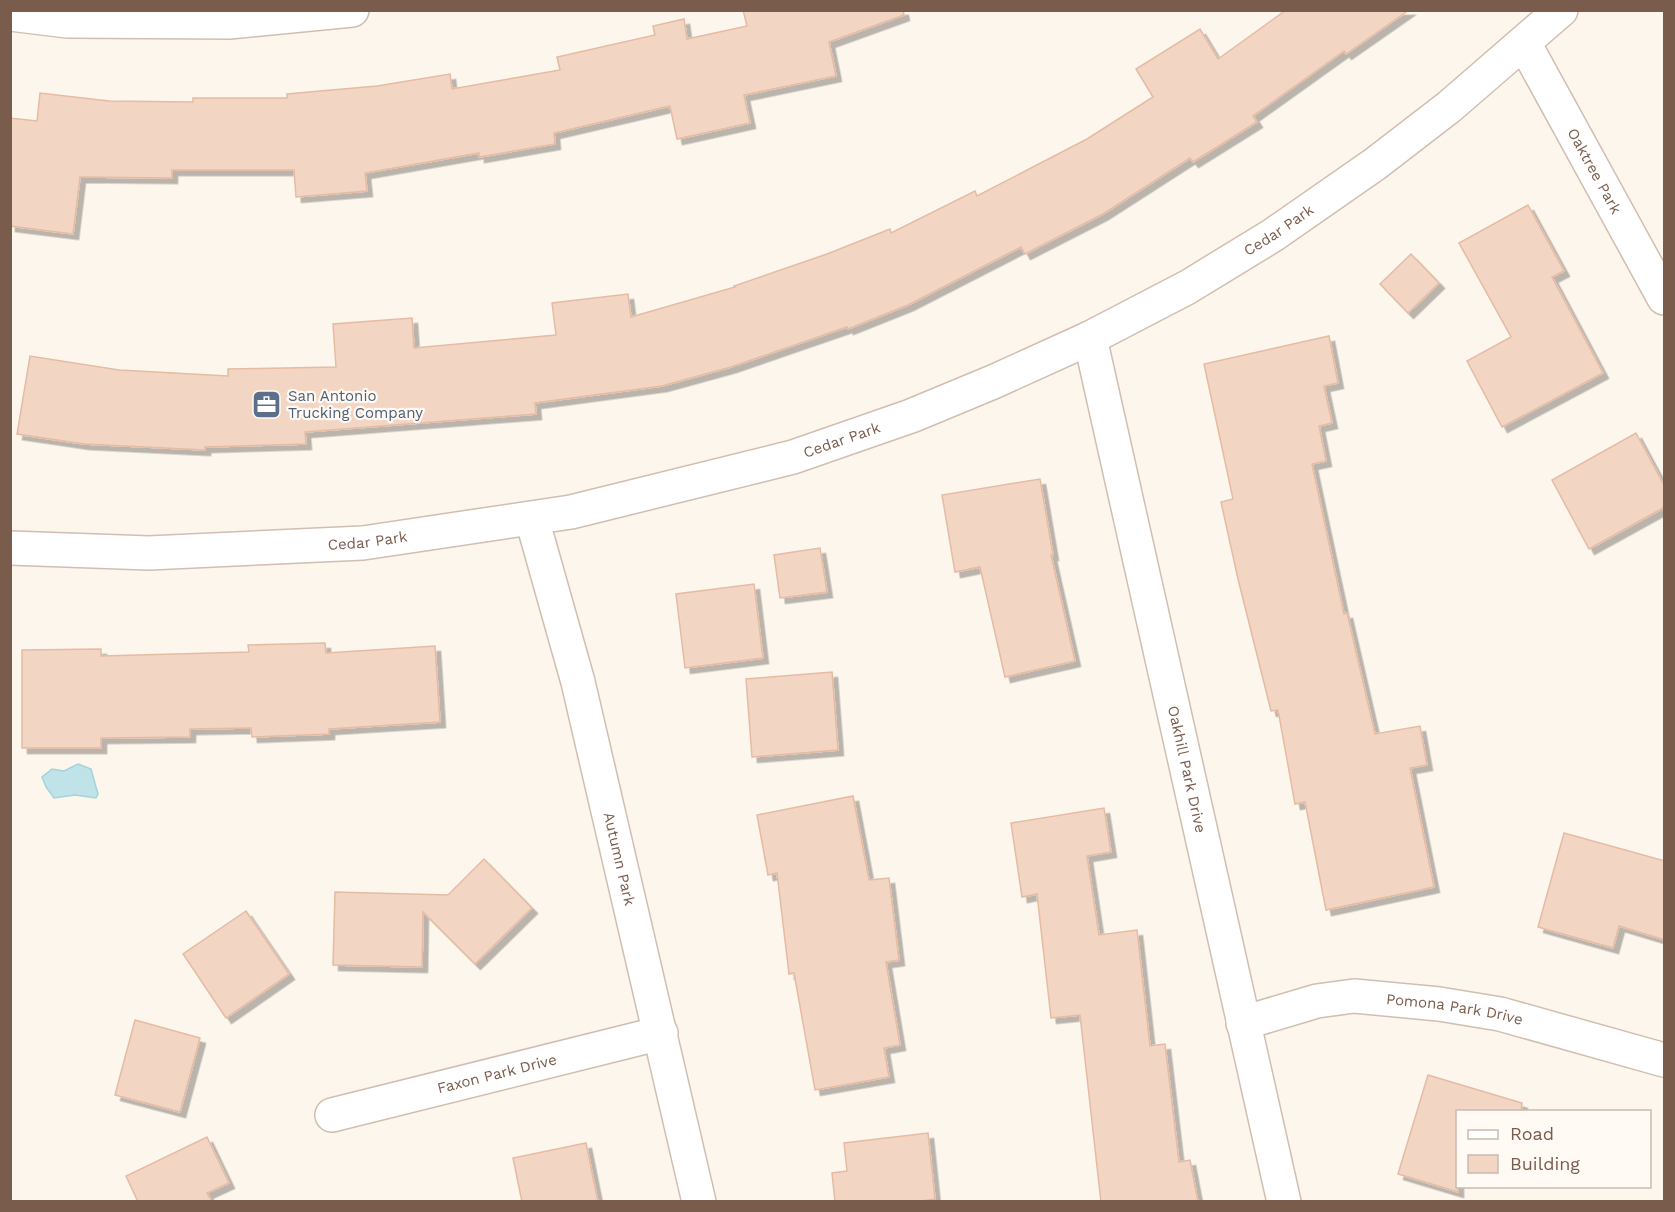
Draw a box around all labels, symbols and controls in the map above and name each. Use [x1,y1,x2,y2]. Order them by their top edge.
street label: Oaktree Park [1563,125,1625,217]
street label: Cedar Park [1240,200,1317,260]
place label: San Antonio Trucking Company [288,387,423,422]
office icon: San Antonio Trucking Company [251,389,283,421]
street label: Cedar Park [801,418,883,462]
street label: Cedar Park [327,527,409,554]
street label: Oakhill Park Drive [1164,704,1210,835]
street label: Autumn Park [600,810,639,908]
street label: Pomona Park Drive [1385,990,1525,1029]
street label: Faxon Park Drive [435,1050,559,1097]
legend [1456,1110,1651,1188]
text: Road [1510,1123,1554,1144]
text: Building [1510,1153,1580,1174]

